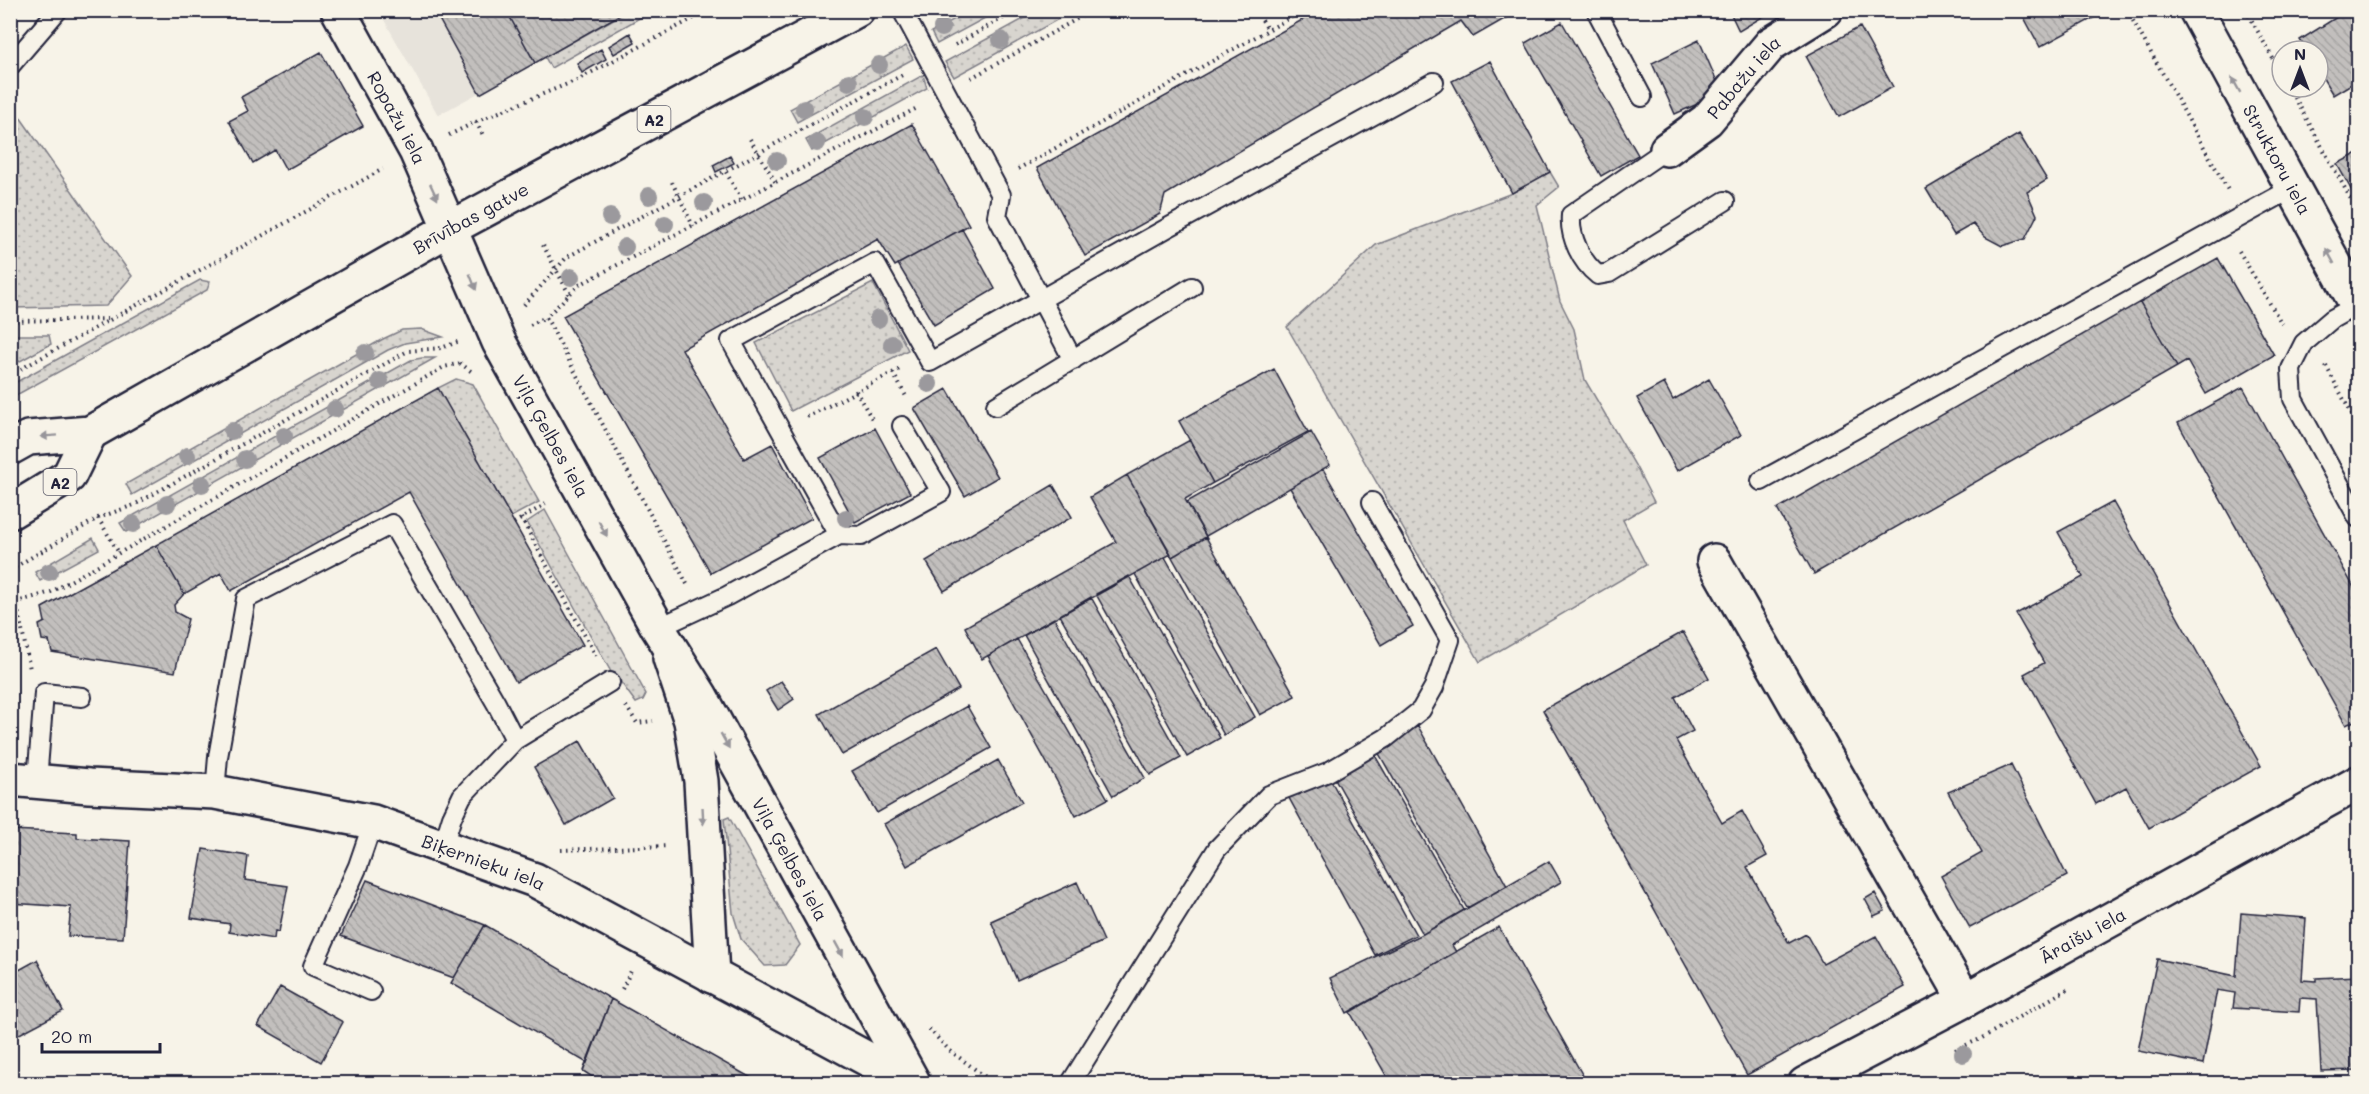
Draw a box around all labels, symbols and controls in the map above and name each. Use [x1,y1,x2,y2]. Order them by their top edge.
street label: Pabažu iela [1701,29,1785,124]
north arrow [2270,39,2330,99]
text: N [2294,43,2306,64]
street label: Ropažu iela [362,67,432,168]
one-way arrow [2232,76,2242,93]
street label: Struktoru iela [2238,100,2317,219]
road number: A2 [638,106,670,132]
street label: Brīvības gatve [408,177,533,259]
one-way arrow [430,183,439,200]
one-way arrow [2325,247,2335,264]
one-way arrow [468,274,478,292]
street label: Viļa Ģelbes iela [507,370,595,502]
one-way arrow [39,431,58,441]
road number: A2 [44,469,76,495]
one-way arrow [598,521,608,538]
one-way arrow [720,733,730,750]
street label: Viļa Ģelbes iela [747,793,834,925]
one-way arrow [699,806,708,825]
street label: Biķernieku iela [419,828,550,896]
street label: Āraišu iela [2035,902,2130,969]
one-way arrow [834,941,844,958]
scale bar [42,1016,160,1054]
text: 20 m [51,1024,92,1048]

